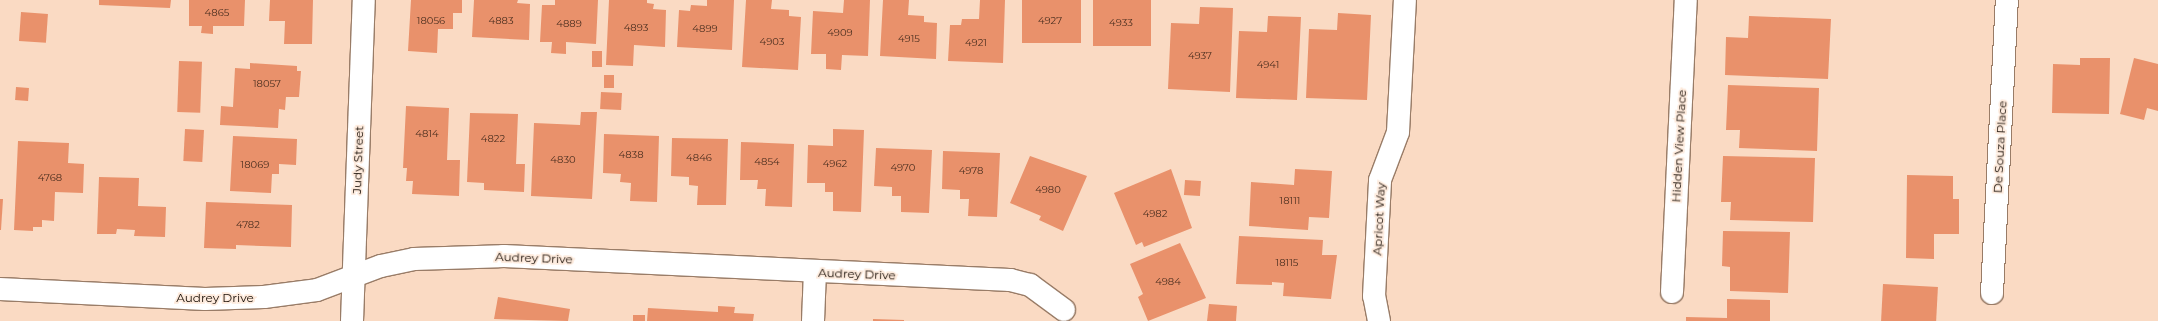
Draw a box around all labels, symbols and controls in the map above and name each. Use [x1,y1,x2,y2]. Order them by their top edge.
house number: 4865 [205,7,229,19]
house number: 18056 [417,15,445,27]
house number: 4883 [488,15,514,27]
house number: 4927 [1038,15,1062,27]
house number: 4933 [1109,17,1133,29]
house number: 4889 [556,18,582,30]
house number: 4893 [624,22,648,34]
house number: 4899 [692,23,718,35]
house number: 4909 [827,27,853,39]
house number: 4915 [898,33,920,45]
house number: 4903 [760,36,784,48]
house number: 4921 [965,37,987,49]
house number: 4937 [1188,50,1212,62]
house number: 4941 [1257,59,1279,71]
house number: 18057 [253,78,281,90]
street label: Hidden View Place [1669,89,1689,203]
street label: De Souza Place [1990,100,2010,194]
street label: Judy Street [350,126,366,194]
house number: 4814 [415,128,439,140]
house number: 4822 [481,133,505,145]
house number: 4838 [618,149,644,161]
house number: 4846 [686,152,712,164]
house number: 4830 [550,154,576,166]
house number: 4854 [754,156,780,168]
house number: 4962 [823,158,847,170]
house number: 18069 [241,159,269,171]
house number: 4970 [891,162,915,174]
house number: 4978 [959,165,983,177]
house number: 4768 [38,172,62,184]
street label: Apricot Way [1370,182,1388,256]
house number: 4980 [1035,184,1061,196]
house number: 18111 [1280,195,1300,207]
house number: 4982 [1143,208,1167,220]
house number: 4782 [236,219,260,231]
street label: Audrey Drive [495,249,573,267]
house number: 18115 [1276,257,1298,269]
street label: Audrey Drive [818,265,896,283]
house number: 4984 [1155,276,1181,288]
street label: Audrey Drive [176,291,254,305]

